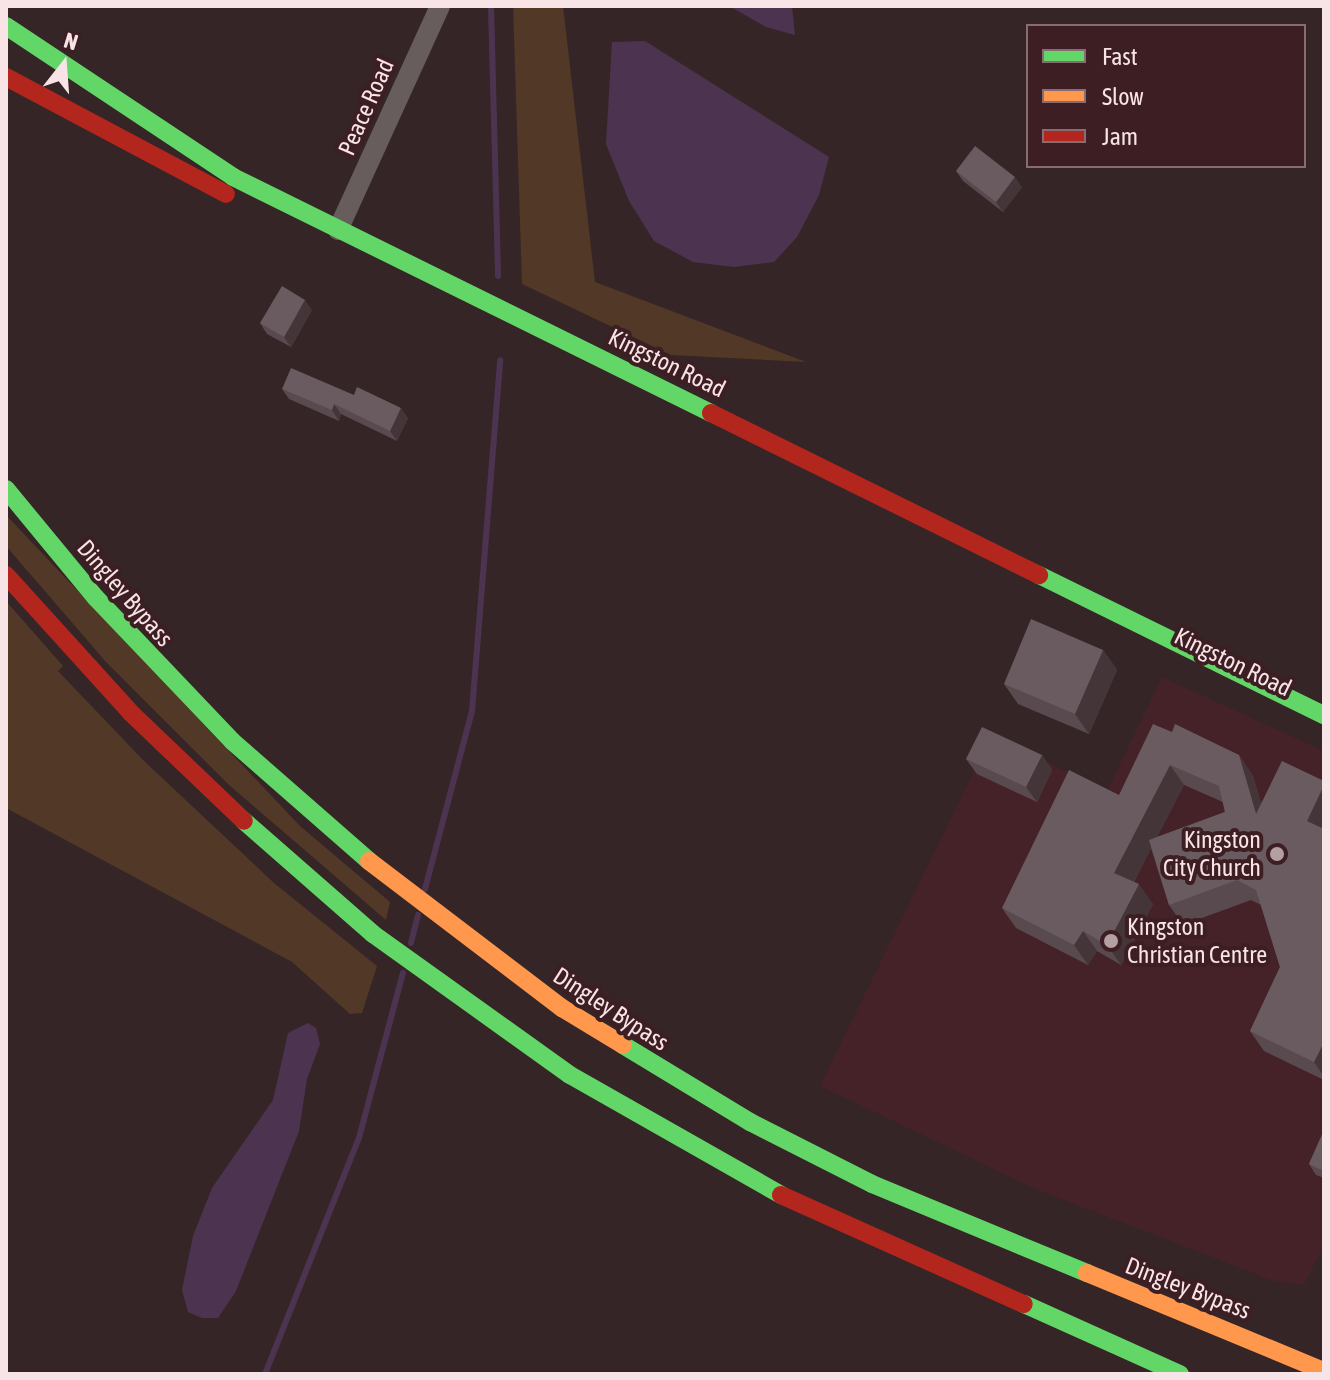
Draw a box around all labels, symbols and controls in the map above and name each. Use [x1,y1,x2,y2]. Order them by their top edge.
north arrow [24,24,104,104]
legend [1026,24,1306,168]
text: N [61,27,81,55]
text: Fast [1102,43,1138,70]
street label: Peace Road [332,54,400,160]
text: Slow [1102,83,1144,110]
text: Jam [1102,123,1138,150]
street label: Kingston Road [604,322,730,404]
street label: Dingley Bypass [71,534,179,652]
street label: Kingston Road [1170,621,1296,703]
place label: Kingston City Church [1163,826,1261,882]
marker: Kingston City Church [1268,845,1286,863]
place label: Kingston Christian Centre [1127,913,1267,969]
marker: Kingston Christian Centre [1102,932,1120,950]
street label: Dingley Bypass [548,961,674,1057]
street label: Dingley Bypass [1121,1251,1255,1325]

